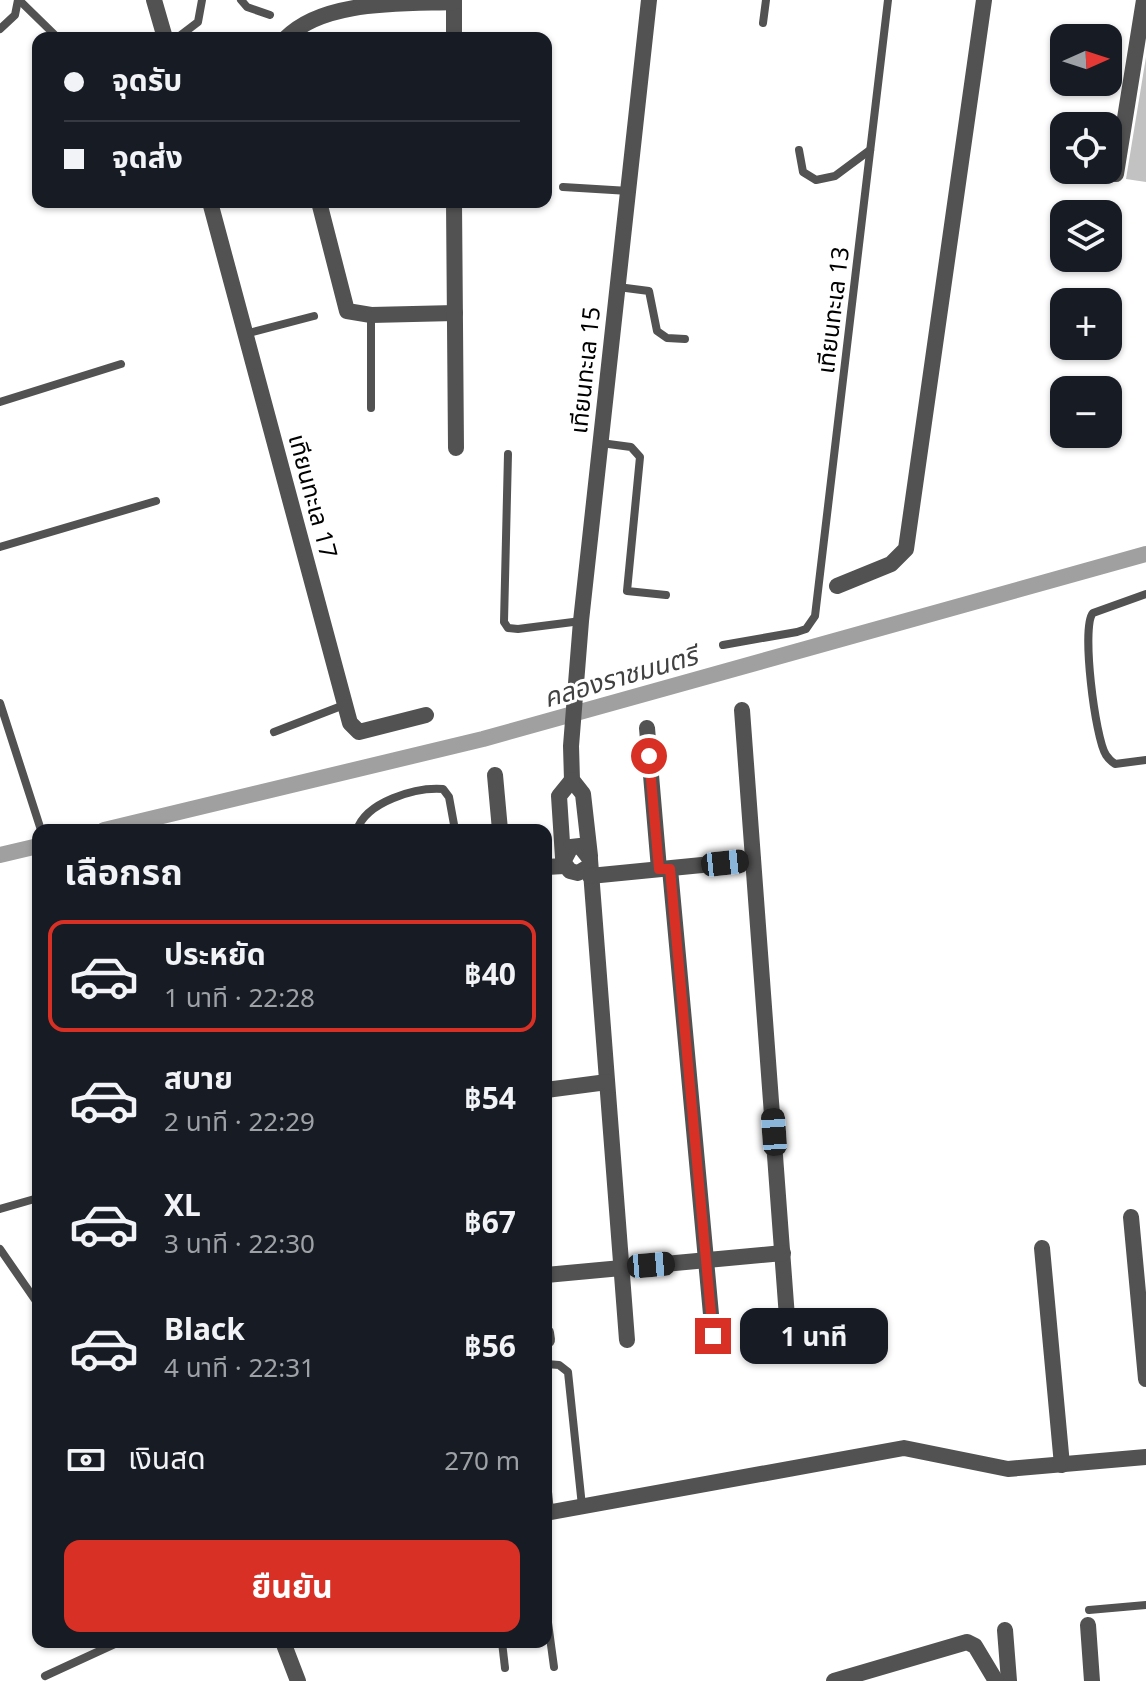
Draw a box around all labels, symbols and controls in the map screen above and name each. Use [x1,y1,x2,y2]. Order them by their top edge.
north arrow [1050,24,1122,96]
map controls [1050,24,1122,448]
text: จุดรับ [112,59,182,100]
button: locate [1050,112,1122,184]
text: จุดส่ง [112,136,183,177]
button: layers [1050,200,1122,272]
street label: เทียนทะเล 13 [808,245,856,375]
button: + [1050,288,1122,360]
street label: เทียนทะเล 15 [561,305,607,435]
button: − [1050,376,1122,448]
street label: เทียนทะเล 17 [282,430,346,562]
water label: คลองราชมนตรี [539,636,705,715]
route start [631,738,667,774]
text: เลือกรถ [64,847,183,896]
car [700,849,750,877]
text: ประหยัด [164,933,266,974]
icon: car [68,940,140,1012]
text: ฿40 [464,953,516,994]
text: 1 นาที · 22:28 [164,979,315,1015]
text: สบาย [164,1057,233,1098]
icon: car [68,1064,140,1136]
text: ฿54 [464,1077,516,1118]
text: 2 นาที · 22:29 [164,1103,315,1139]
car [760,1107,788,1157]
text: XL [164,1184,201,1225]
icon: car [68,1188,140,1260]
text: ฿67 [464,1201,516,1242]
text: 3 นาที · 22:30 [164,1225,315,1261]
car [626,1251,676,1279]
text: Black [164,1308,245,1349]
callout: 1 นาที [741,1308,889,1364]
icon: car [68,1312,140,1384]
route end [695,1318,731,1354]
text: 1 นาที [781,1318,847,1354]
text: ฿56 [464,1325,516,1366]
text: 4 นาที · 22:31 [164,1349,315,1385]
text: เงินสด [128,1437,206,1478]
icon: cash [64,1438,108,1482]
text: 270 m [444,1442,520,1478]
button: ยืนยัน [64,1540,520,1632]

